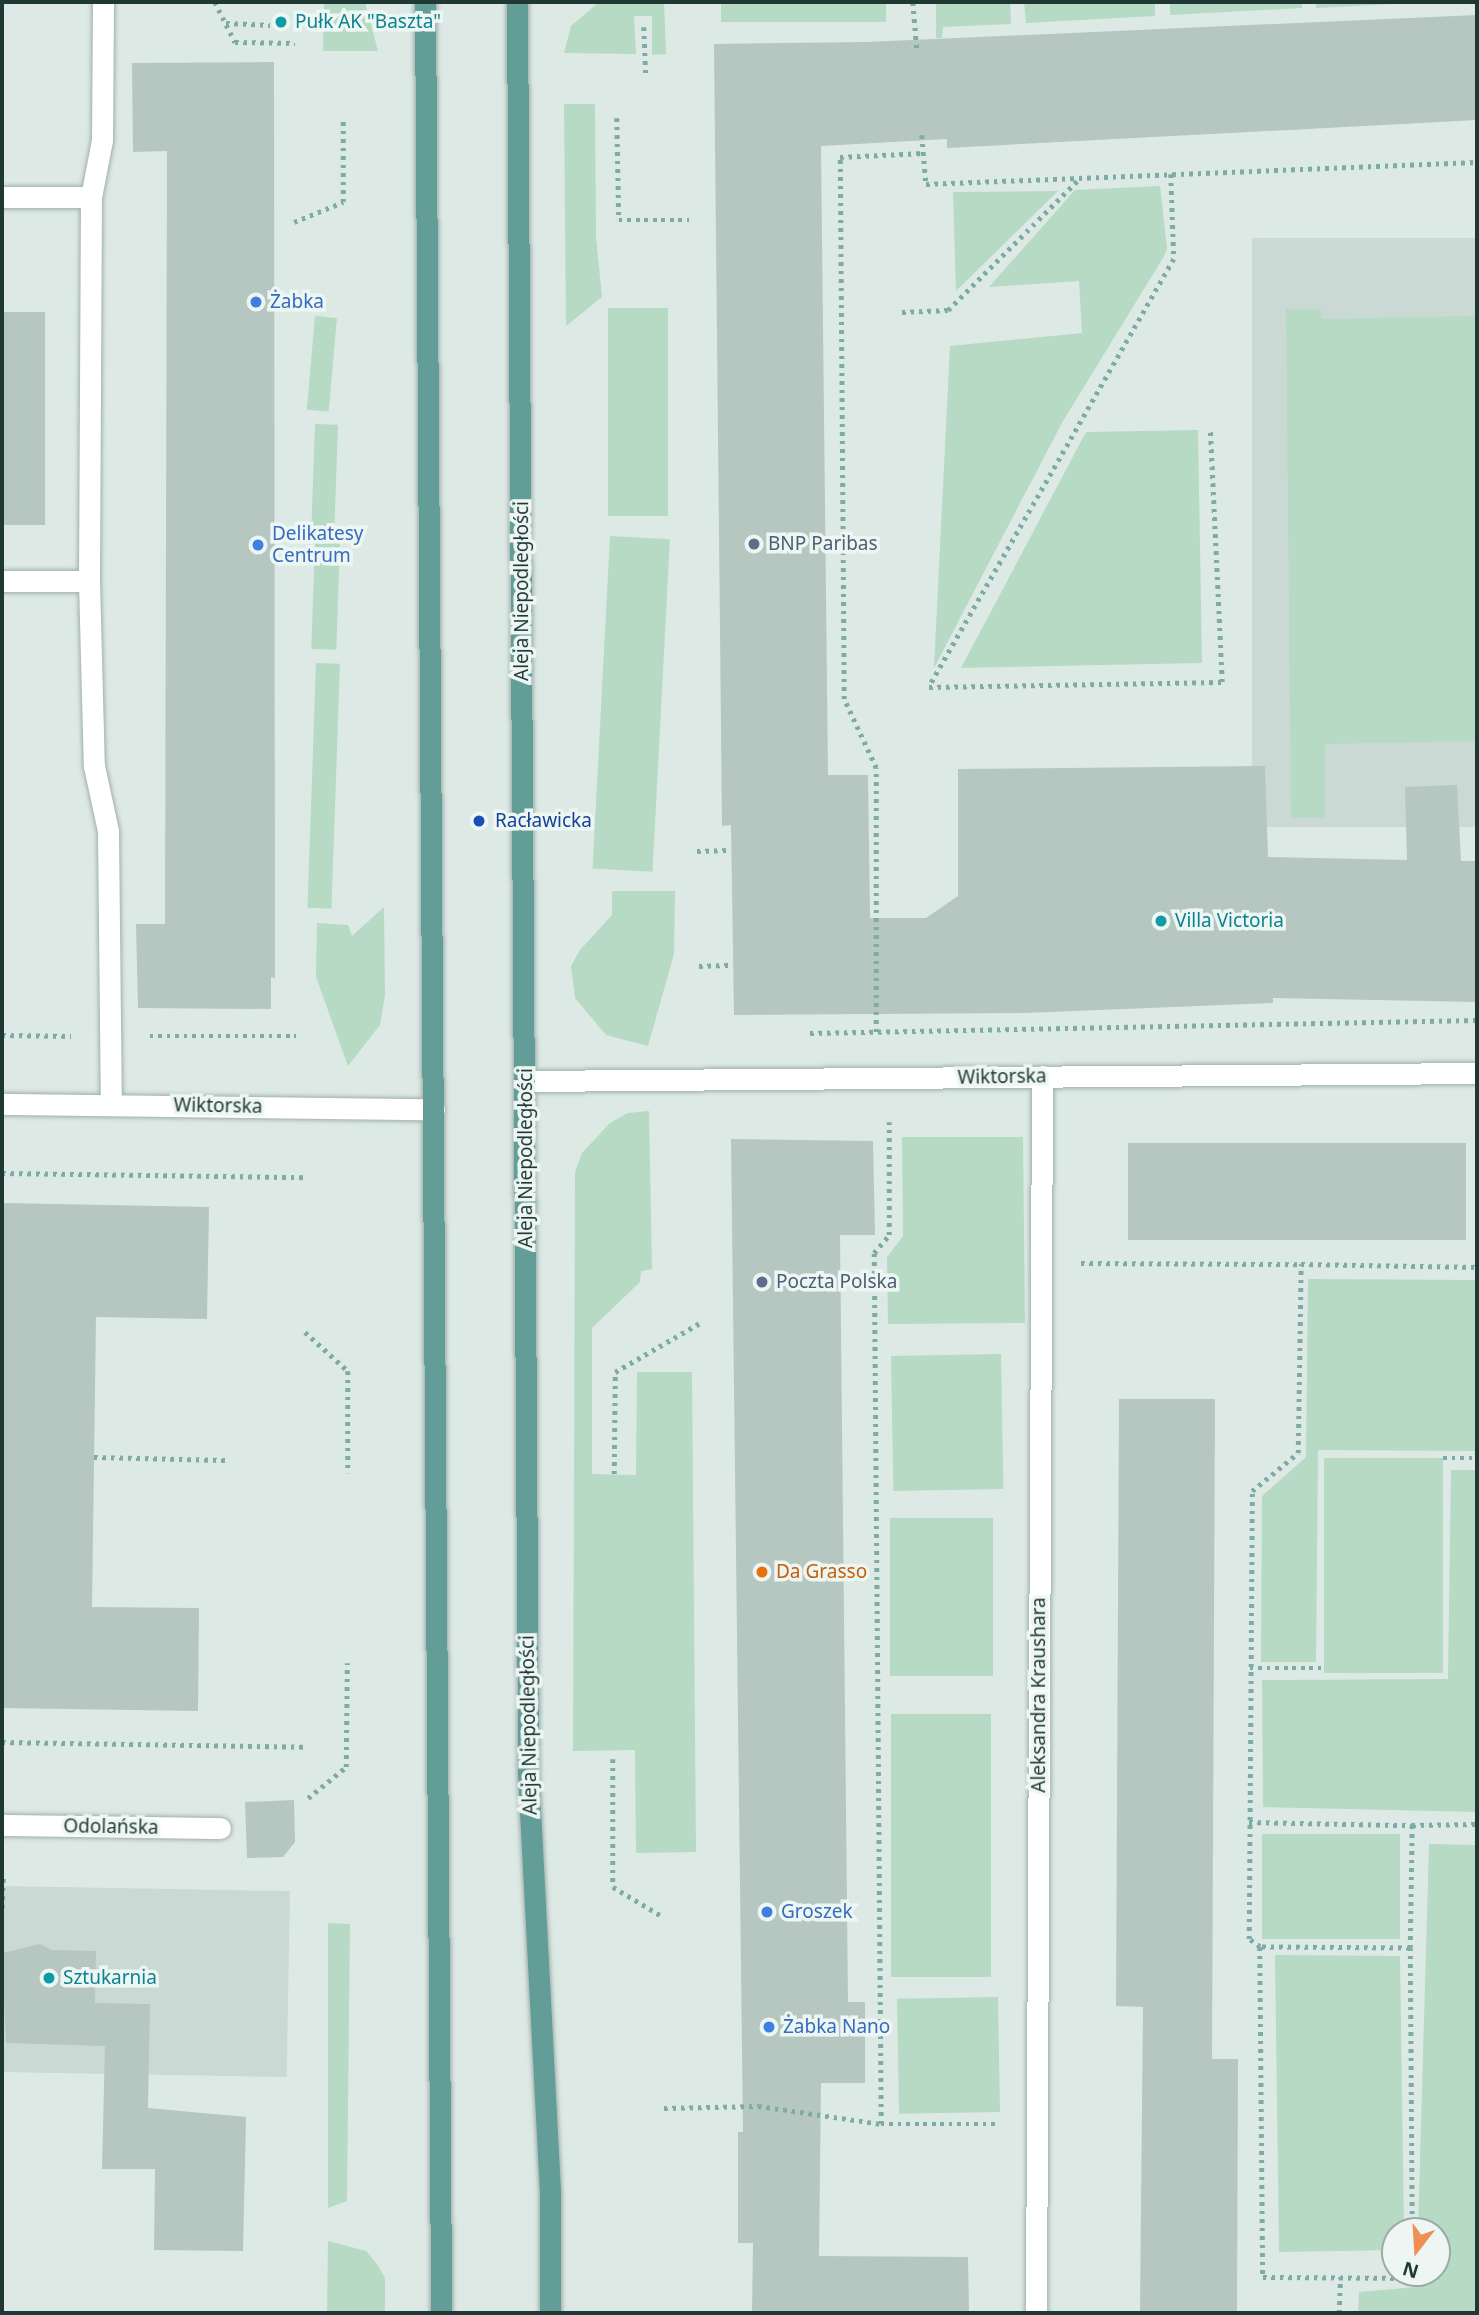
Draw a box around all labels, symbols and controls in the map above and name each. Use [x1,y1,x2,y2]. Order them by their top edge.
place label: Pułk AK "Baszta" [295,11,441,33]
marker: Pułk AK "Baszta" [273,14,289,30]
place label: Żabka [270,291,324,313]
marker: Żabka [248,294,264,310]
street label: Aleja Niepodległości [511,501,533,681]
place label: Delikatesy Centrum [272,523,364,567]
place label: BNP Paribas [768,533,878,555]
marker: BNP Paribas [746,536,762,552]
marker: Delikatesy Centrum [250,537,266,553]
place label: Racławicka [495,810,592,832]
marker: Racławicka [469,811,489,831]
place label: Villa Victoria [1175,910,1284,932]
marker: Villa Victoria [1153,913,1169,929]
street label: Wiktorska [957,1065,1047,1089]
street label: Aleja Niepodległości [515,1068,537,1248]
street label: Wiktorska [173,1094,263,1118]
place label: Poczta Polska [776,1271,897,1293]
marker: Poczta Polska [754,1274,770,1290]
place label: Da Grasso [776,1561,867,1583]
marker: Da Grasso [754,1564,770,1580]
street label: Aleksandra Kraushara [1028,1597,1050,1793]
street label: Aleja Niepodległości [516,1635,542,1815]
street label: Odolańska [63,1815,159,1839]
place label: Groszek [781,1901,853,1923]
marker: Groszek [759,1904,775,1920]
place label: Sztukarnia [63,1967,157,1989]
marker: Sztukarnia [41,1970,57,1986]
place label: Żabka Nano [783,2016,890,2038]
marker: Żabka Nano [761,2019,777,2035]
north arrow [1381,2217,1451,2287]
text: N [1399,2255,1422,2285]

